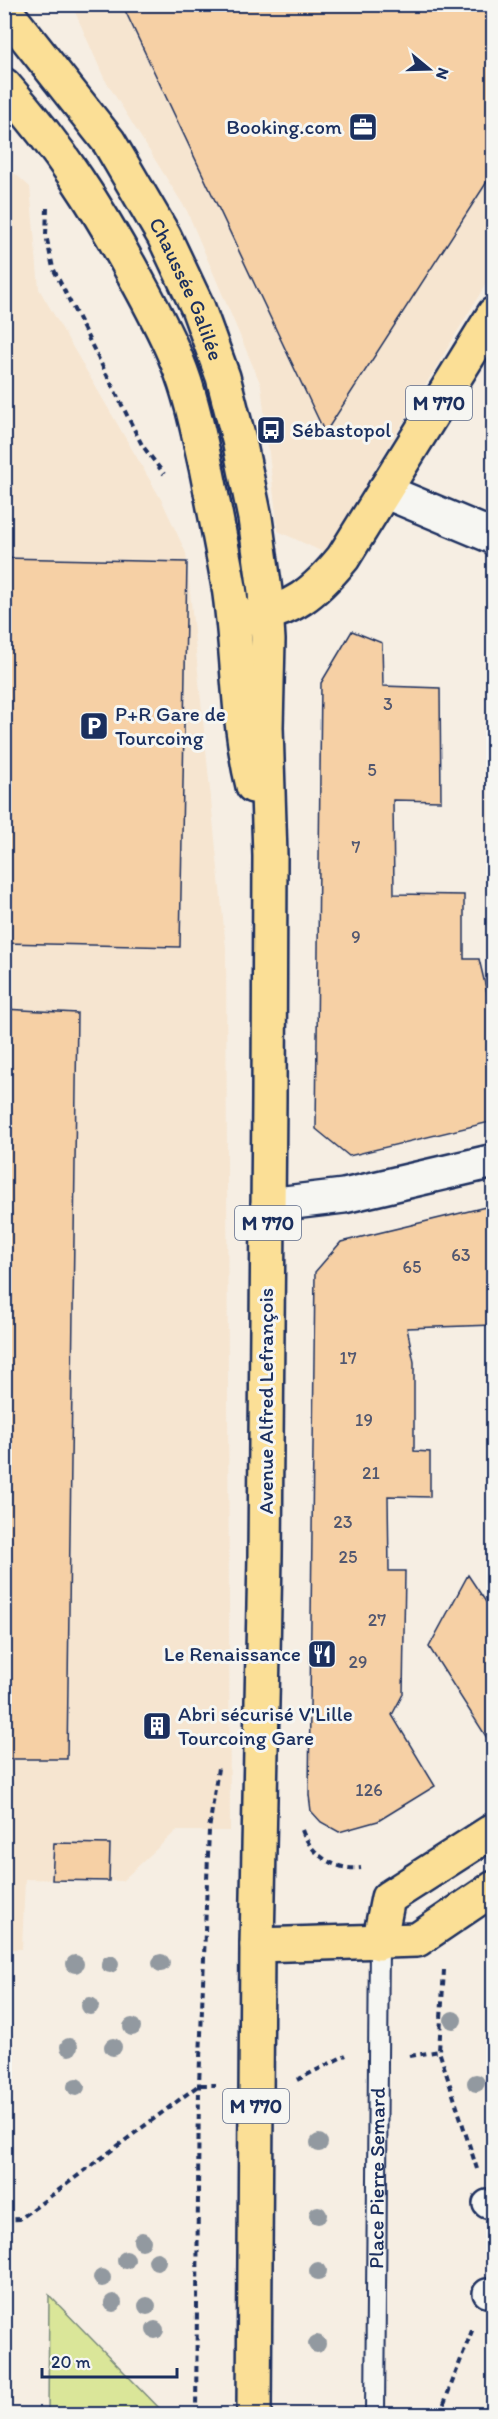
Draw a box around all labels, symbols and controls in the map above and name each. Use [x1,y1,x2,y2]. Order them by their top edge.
north arrow [399,39,459,99]
text: N [432,66,453,82]
office icon: Booking.com [347,111,379,143]
place label: Booking.com [226,114,342,139]
street label: Chaussée Galilée [144,213,229,364]
road number: M 770 [406,386,472,420]
bus stop icon: Sébastopol [255,414,287,446]
place label: Sébastopol [292,417,391,442]
house number: 3 [383,693,393,715]
place label: P+R Gare de Tourcoing [115,701,226,750]
parking icon: P+R Gare de Tourcoing [78,710,110,742]
house number: 5 [367,759,377,781]
house number: 7 [352,836,361,858]
house number: 9 [351,926,361,948]
road number: M 770 [235,1206,301,1240]
house number: 63 [451,1244,471,1266]
house number: 65 [403,1256,421,1278]
street label: Avenue Alfred Lefrançois [253,1288,278,1514]
house number: 17 [339,1347,357,1369]
house number: 19 [355,1409,373,1431]
house number: 21 [362,1462,380,1484]
house number: 23 [333,1511,353,1533]
house number: 25 [339,1546,357,1568]
house number: 27 [368,1609,386,1631]
restaurant icon: Le Renaissance [306,1638,338,1670]
place label: Le Renaissance [164,1641,301,1666]
house number: 29 [349,1651,367,1673]
place label: Abri sécurisé V'Lille Tourcoing Gare [178,1701,353,1750]
building icon: Abri sécurisé V'Lille Tourcoing Gare [141,1710,173,1742]
house number: 126 [355,1779,383,1801]
street label: Place Pierre Semard [363,2087,390,2269]
road number: M 770 [223,2089,289,2123]
scale bar [42,2341,177,2379]
text: 20 m [51,2351,91,2373]

